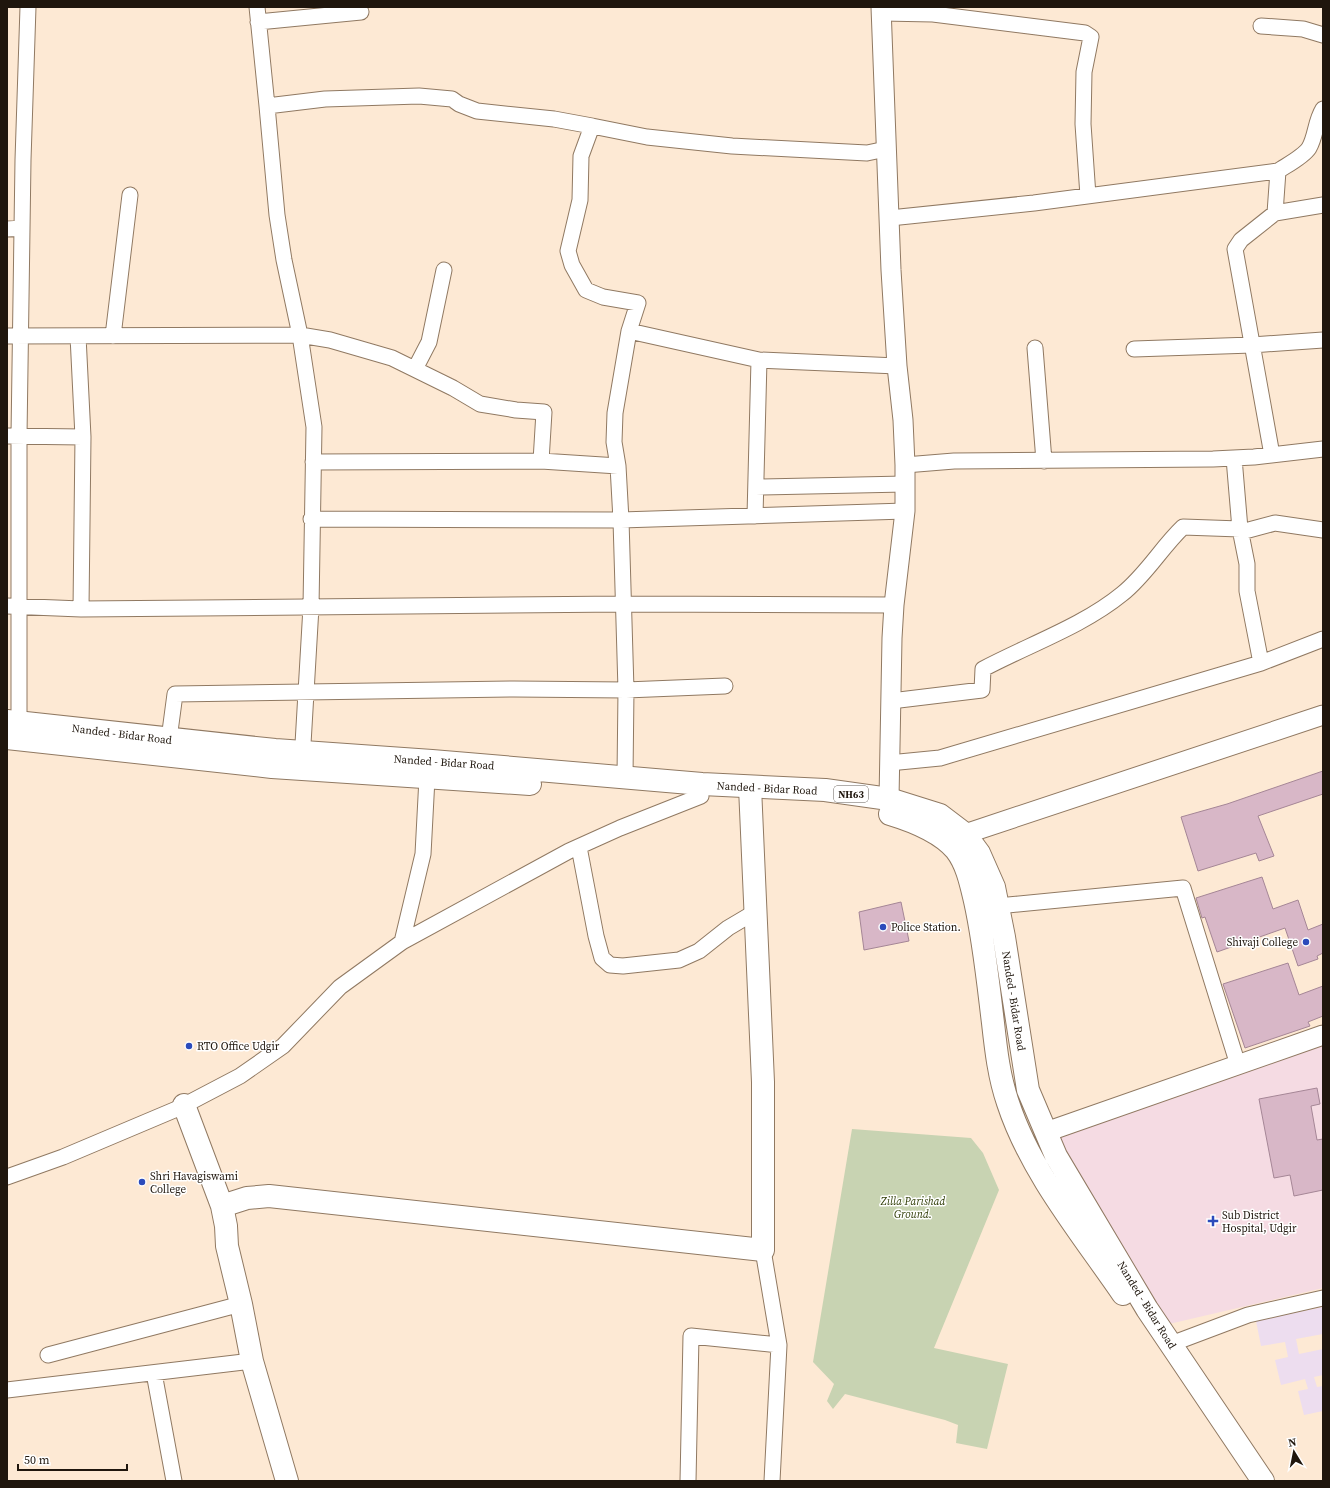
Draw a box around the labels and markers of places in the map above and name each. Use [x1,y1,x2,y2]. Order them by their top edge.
place label: Police Station. [891,920,961,935]
marker: Police Station. [878,922,888,932]
place label: Shivaji College [1227,935,1298,950]
marker: Shivaji College [1301,937,1311,947]
place label: RTO Office Udgir [197,1039,280,1054]
marker: RTO Office Udgir [184,1041,194,1051]
place label: Shri Havagiswami College [150,1169,238,1197]
marker: Shri Havagiswami College [137,1177,147,1187]
place label: Sub District Hospital, Udgir [1222,1208,1297,1236]
marker: Sub District Hospital, Udgir [1207,1215,1219,1227]

